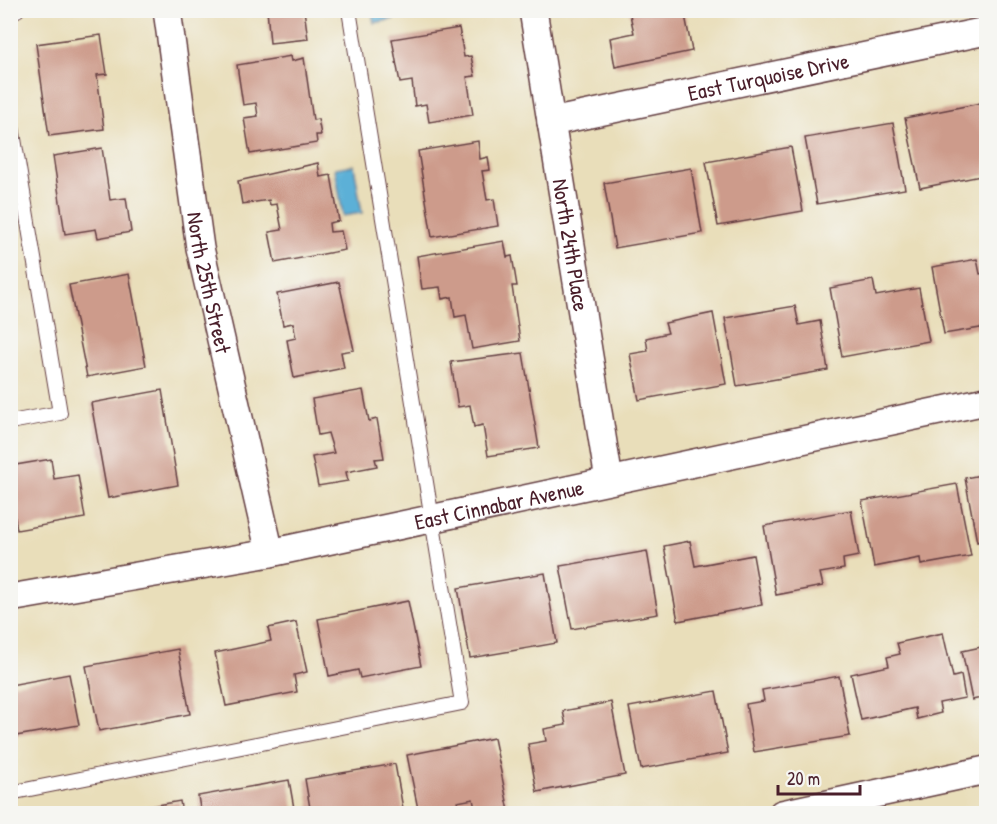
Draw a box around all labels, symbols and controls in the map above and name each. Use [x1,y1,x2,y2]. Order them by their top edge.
street label: East Turquoise Drive [685,45,852,108]
street label: North 24th Place [546,177,597,314]
street label: North 25th Street [180,210,239,357]
street label: East Cinnabar Avenue [412,472,587,537]
scale bar [778,758,860,796]
text: 20 m [787,766,820,791]

